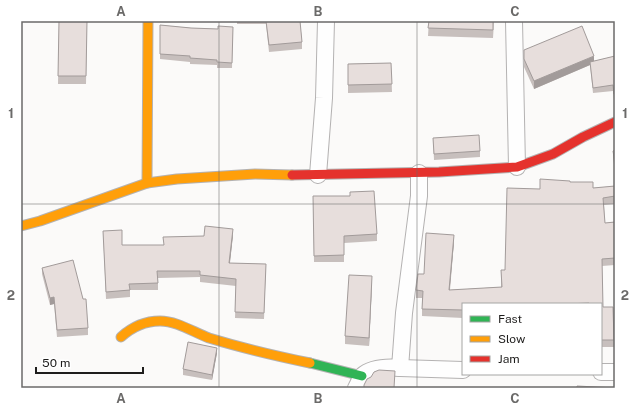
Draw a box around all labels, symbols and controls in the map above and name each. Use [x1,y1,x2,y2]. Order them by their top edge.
text: A [116,4,126,19]
text: B [314,4,323,19]
text: C [510,4,520,19]
text: 1 [8,106,14,121]
text: 1 [622,106,628,121]
text: 2 [7,288,15,303]
text: 2 [621,288,629,303]
legend [462,303,602,375]
text: Fast [498,312,523,326]
text: Slow [498,332,526,346]
scale bar [36,349,143,375]
text: Jam [498,352,520,366]
text: 50 m [42,356,70,370]
text: A [116,391,126,406]
text: B [314,391,323,406]
text: C [510,391,520,406]

